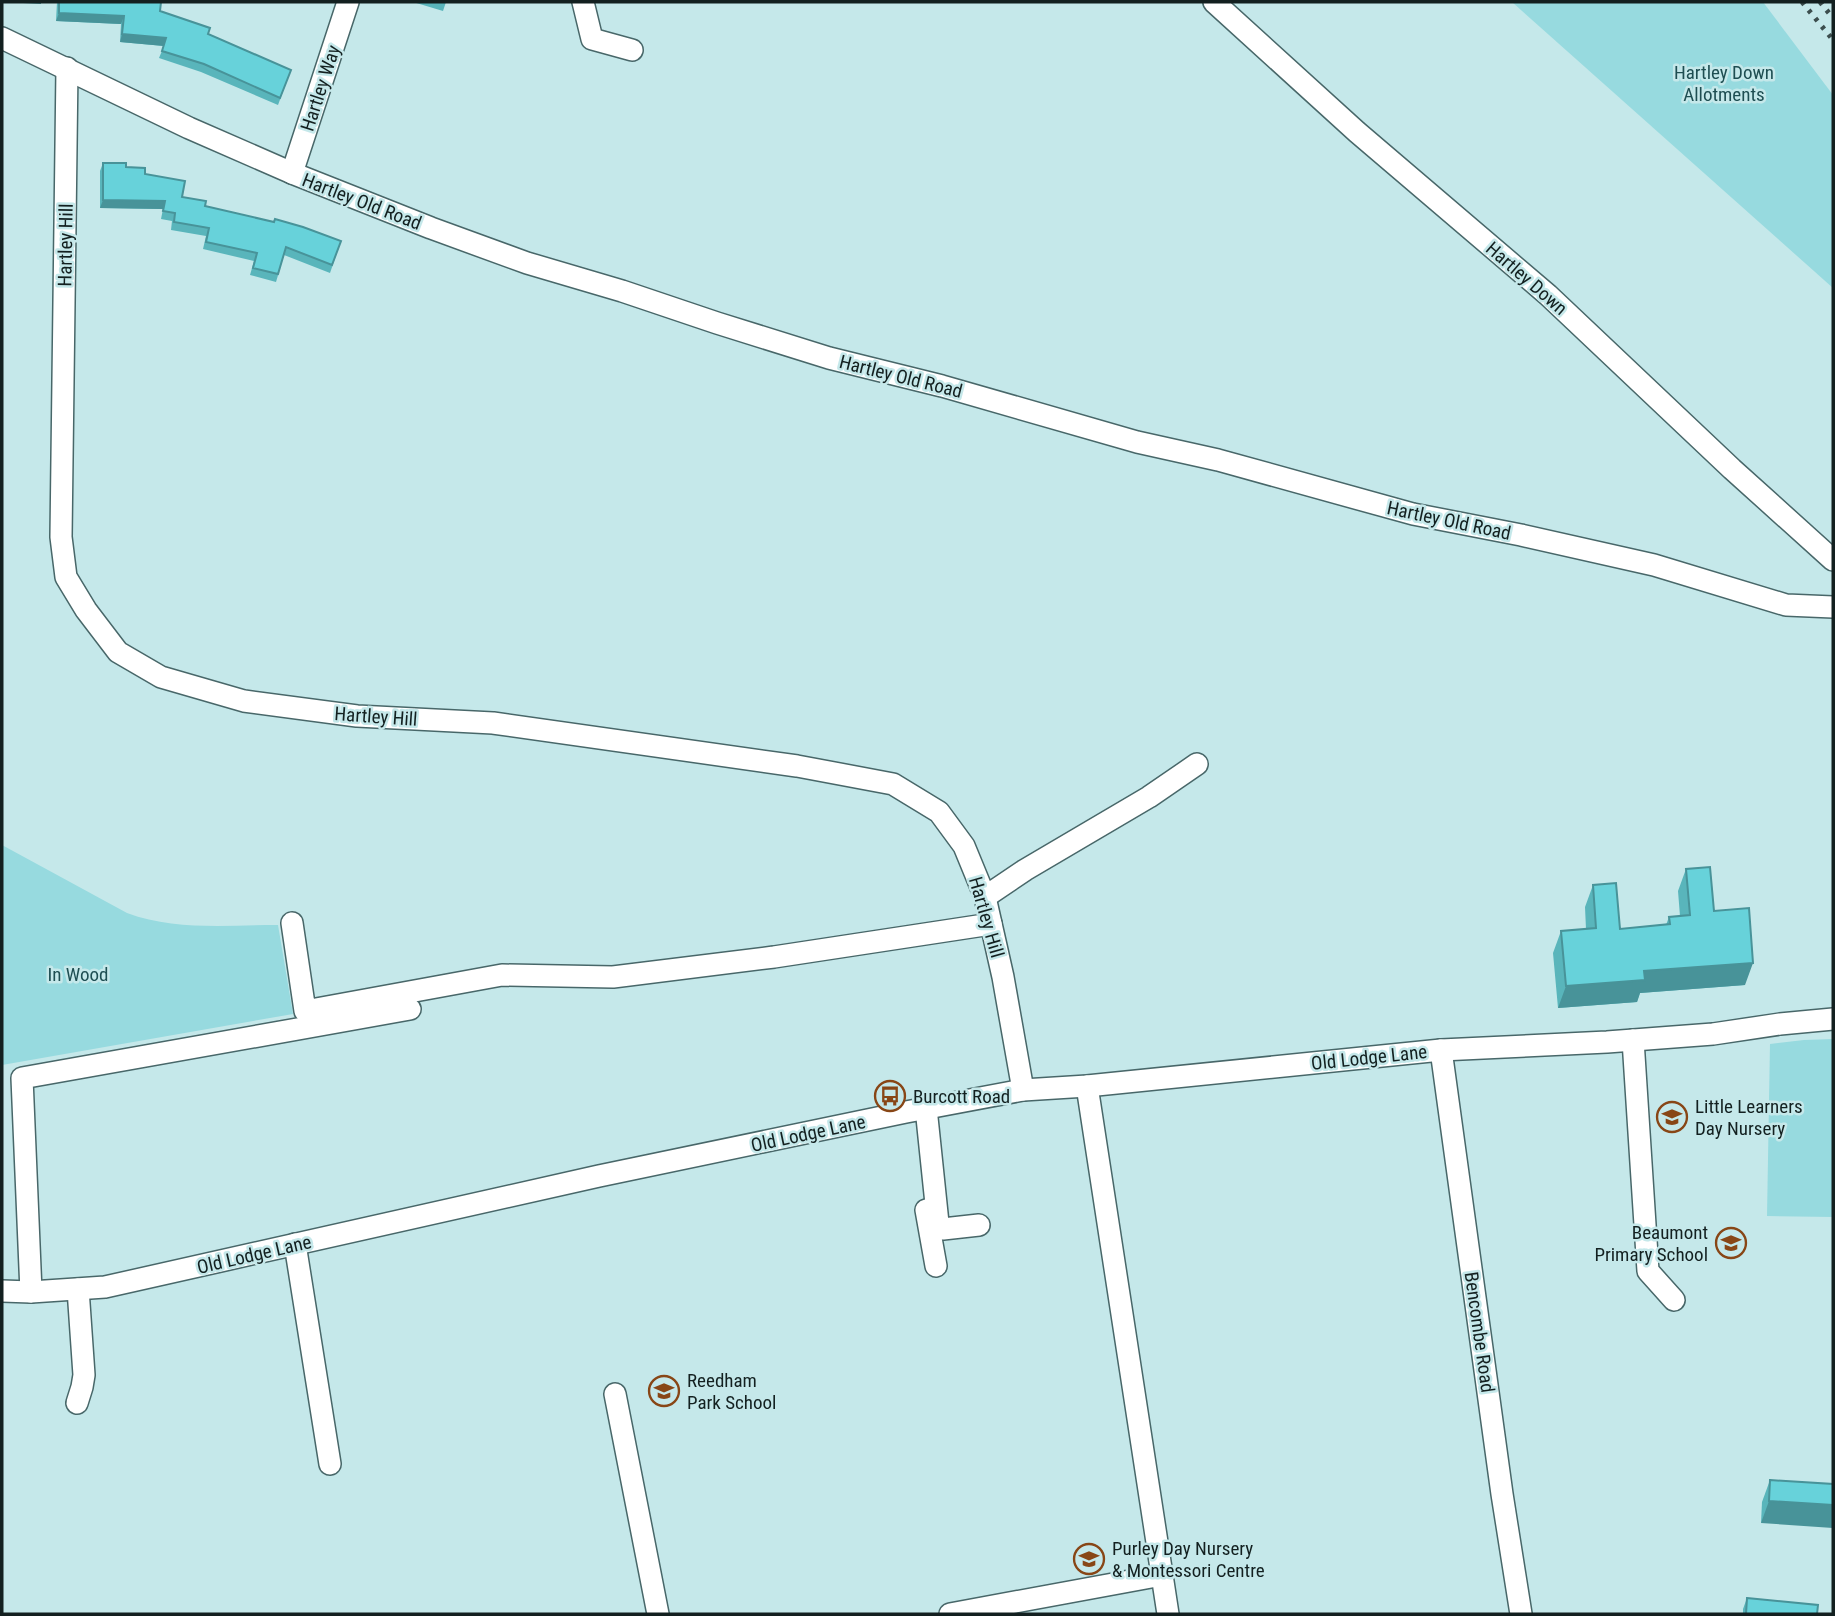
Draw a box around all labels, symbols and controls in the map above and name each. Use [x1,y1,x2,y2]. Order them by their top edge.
street label: Hartley Way [296,42,345,134]
park label: Hartley Down Allotments [1674,61,1774,106]
street label: Hartley Old Road [299,168,425,235]
street label: Hartley Hill [53,203,78,287]
street label: Hartley Down [1481,237,1572,320]
street label: Hartley Old Road [837,350,965,403]
street label: Hartley Old Road [1385,496,1513,545]
street label: Hartley Hill [334,702,418,731]
street label: Hartley Hill [964,874,1009,960]
park label: In Wood [48,963,109,986]
street label: Old Lodge Lane [1310,1040,1428,1075]
bus stop icon: Burcott Road [873,1079,907,1113]
place label: Burcott Road [913,1085,1010,1108]
place label: Little Learners Day Nursery [1695,1095,1803,1140]
school or university icon: Little Learners Day Nursery [1655,1100,1689,1134]
street label: Old Lodge Lane [749,1110,868,1157]
place label: Beaumont Primary School [1594,1221,1708,1266]
school or university icon: Beaumont Primary School [1714,1226,1748,1260]
street label: Old Lodge Lane [195,1230,314,1279]
street label: Bencombe Road [1460,1270,1499,1394]
place label: Reedham Park School [687,1369,776,1414]
school or university icon: Reedham Park School [647,1374,681,1408]
place label: Purley Day Nursery & Montessori Centre [1112,1537,1265,1582]
school or university icon: Purley Day Nursery & Montessori Centre [1072,1542,1106,1576]

